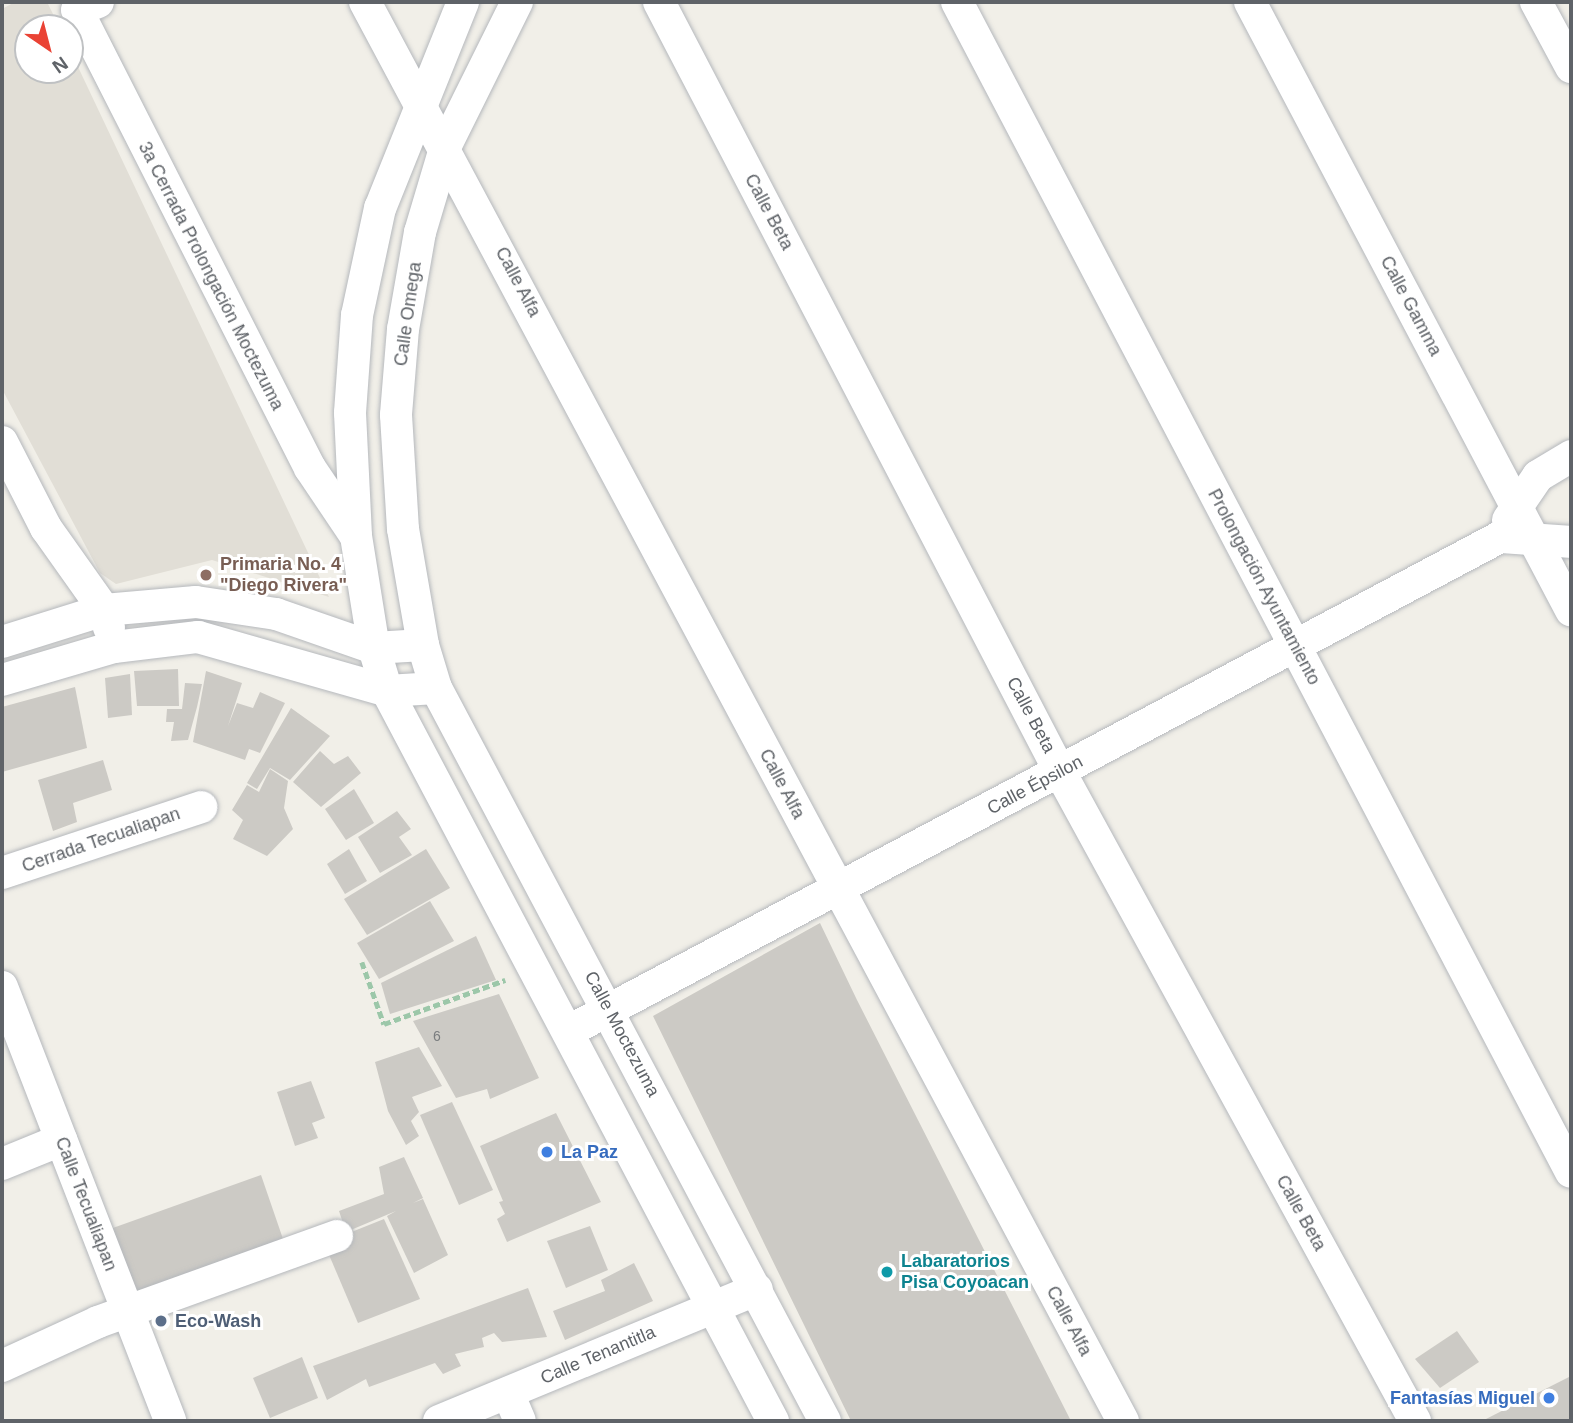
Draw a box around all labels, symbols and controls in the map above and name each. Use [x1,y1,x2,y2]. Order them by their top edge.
north arrow [14,14,84,84]
text: N [49,52,72,78]
street label: 3a Cerrada Prolongación Moctezuma [134,138,288,414]
street label: Calle Beta [740,170,798,254]
street label: Calle Alfa [490,243,546,321]
street label: Calle Gamma [1376,252,1446,360]
street label: Calle Omega [390,260,426,368]
street label: Prolongación Ayuntamiento [1203,485,1325,689]
place label: Primaria No. 4 "Diego Rivera" [220,554,347,596]
marker: Primaria No. 4 "Diego Rivera" [198,567,214,583]
street label: Calle Beta [1002,673,1060,757]
street label: Calle Alfa [754,745,810,823]
street label: Calle Épsilon [984,751,1086,819]
street label: Cerrada Tecualiapan [19,803,183,877]
street label: Calle Moctezuma [580,968,664,1100]
house number: 6 [433,1028,441,1044]
street label: Calle Tecualiapan [50,1134,122,1274]
place label: La Paz [561,1141,618,1163]
marker: La Paz [539,1144,555,1160]
street label: Calle Beta [1271,1171,1331,1255]
place label: Labaratorios Pisa Coyoacan [901,1251,1029,1294]
marker: Labaratorios Pisa Coyoacan [879,1264,895,1280]
street label: Calle Alfa [1041,1282,1097,1360]
place label: Eco-Wash [175,1310,261,1332]
marker: Eco-Wash [153,1313,169,1329]
street label: Calle Tenantitla [537,1321,659,1389]
place label: Fantasías Miguel [1390,1387,1535,1409]
marker: Fantasías Miguel [1541,1390,1557,1406]

